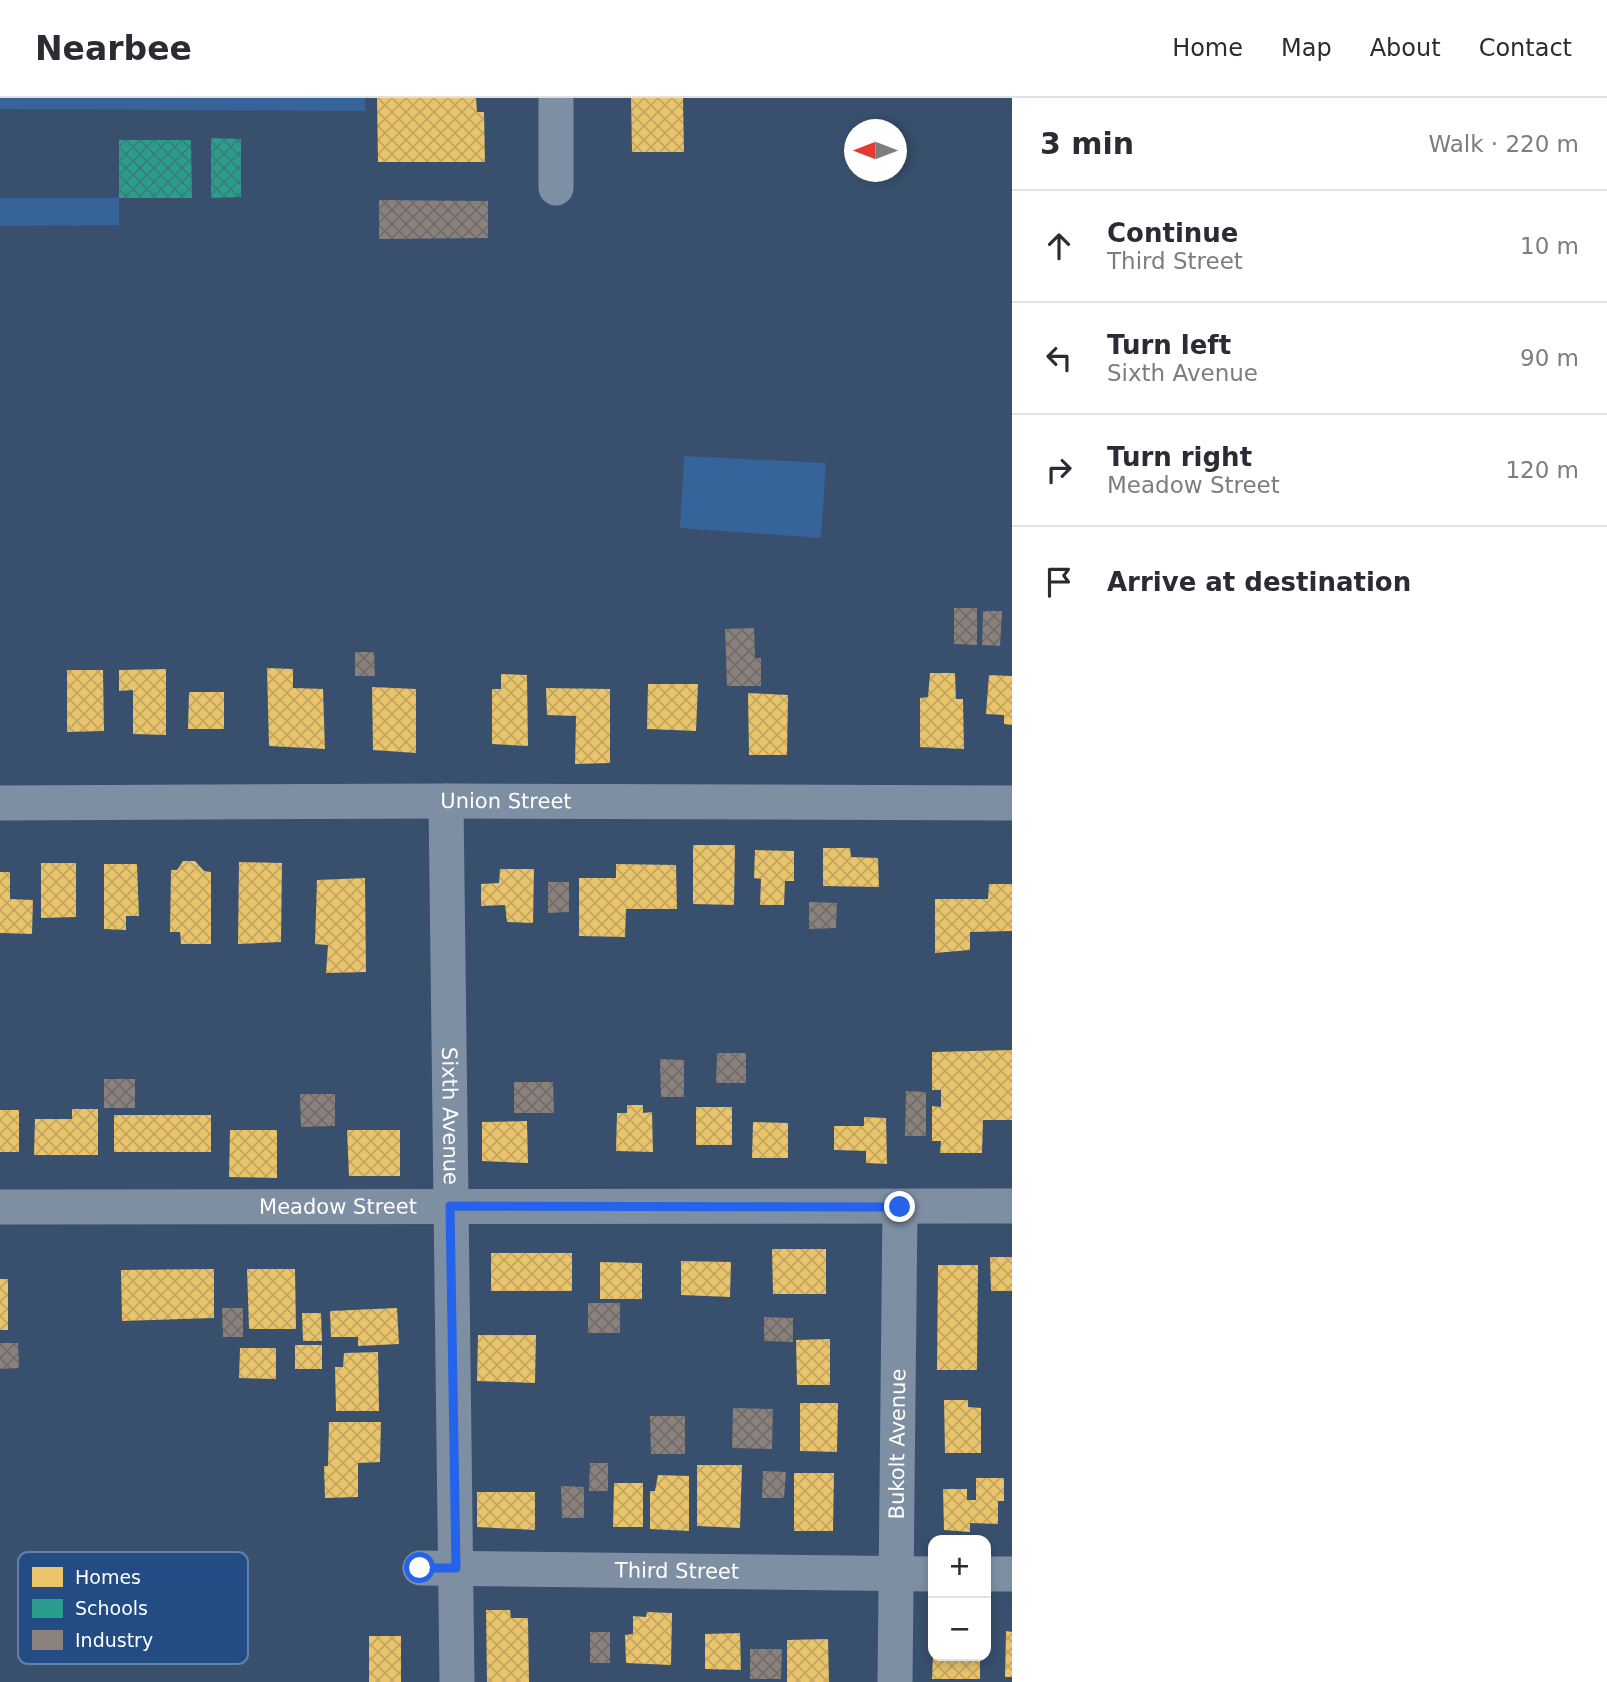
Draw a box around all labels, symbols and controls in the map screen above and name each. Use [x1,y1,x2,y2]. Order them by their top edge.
text: Nearbee [35,29,192,68]
text: Home [1172,34,1243,62]
text: Map [1281,34,1332,62]
text: About [1370,34,1441,62]
text: Contact [1479,34,1572,62]
north arrow [844,119,907,182]
text: 3 min [1040,126,1134,161]
text: Walk · 220 m [1428,131,1579,157]
text: Continue [1107,218,1238,248]
icon: ahead [1040,227,1078,265]
text: 10 m [1520,233,1579,259]
text: Third Street [1107,248,1243,274]
text: Turn left [1107,330,1231,360]
icon: left [1040,339,1078,377]
text: 90 m [1520,345,1579,371]
text: Sixth Avenue [1107,360,1258,386]
text: Turn right [1107,442,1252,472]
icon: right [1040,451,1078,489]
text: 120 m [1505,457,1579,483]
text: Meadow Street [1107,472,1280,498]
icon: arrive [1040,563,1078,601]
text: Arrive at destination [1107,567,1411,597]
street label: Union Street [440,789,572,813]
street label: Sixth Avenue [437,1047,463,1185]
route end [884,1191,915,1222]
street label: Meadow Street [259,1195,417,1219]
street label: Bukolt Avenue [885,1368,910,1520]
map controls [928,1535,991,1661]
button: + [928,1535,991,1598]
legend [18,1552,248,1664]
route start [404,1552,435,1583]
street label: Third Street [614,1558,739,1584]
text: Homes [75,1566,141,1588]
text: Schools [75,1597,148,1619]
button: − [928,1598,991,1661]
text: Industry [75,1629,153,1651]

